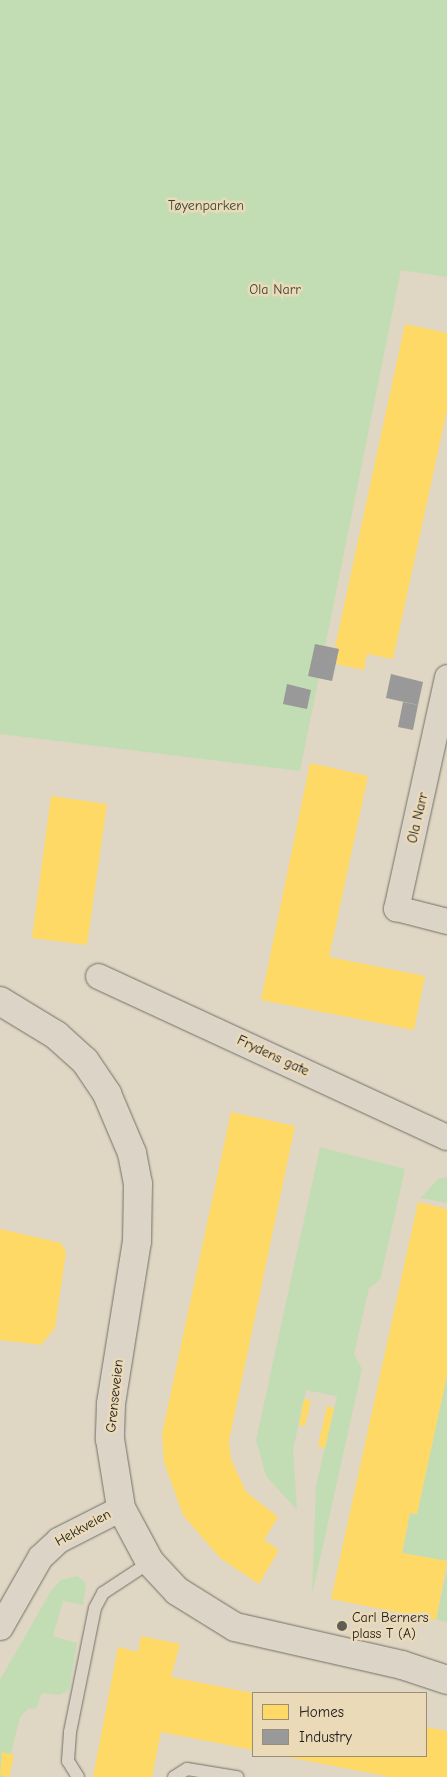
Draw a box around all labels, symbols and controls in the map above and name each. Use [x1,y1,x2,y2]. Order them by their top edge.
park label: Tøyenparken [168,198,244,214]
park label: Ola Narr [249,282,301,298]
street label: Ola Narr [404,791,432,845]
street label: Frydens gate [234,1032,312,1080]
street label: Grenseveien [103,1359,127,1433]
street label: Hekkveien [52,1506,114,1550]
place label: Carl Berners plass T (A) [352,1610,429,1642]
marker: Carl Berners plass T (A) [336,1620,348,1632]
legend [252,1692,427,1757]
text: Homes [299,1703,344,1721]
text: Industry [299,1728,352,1746]

